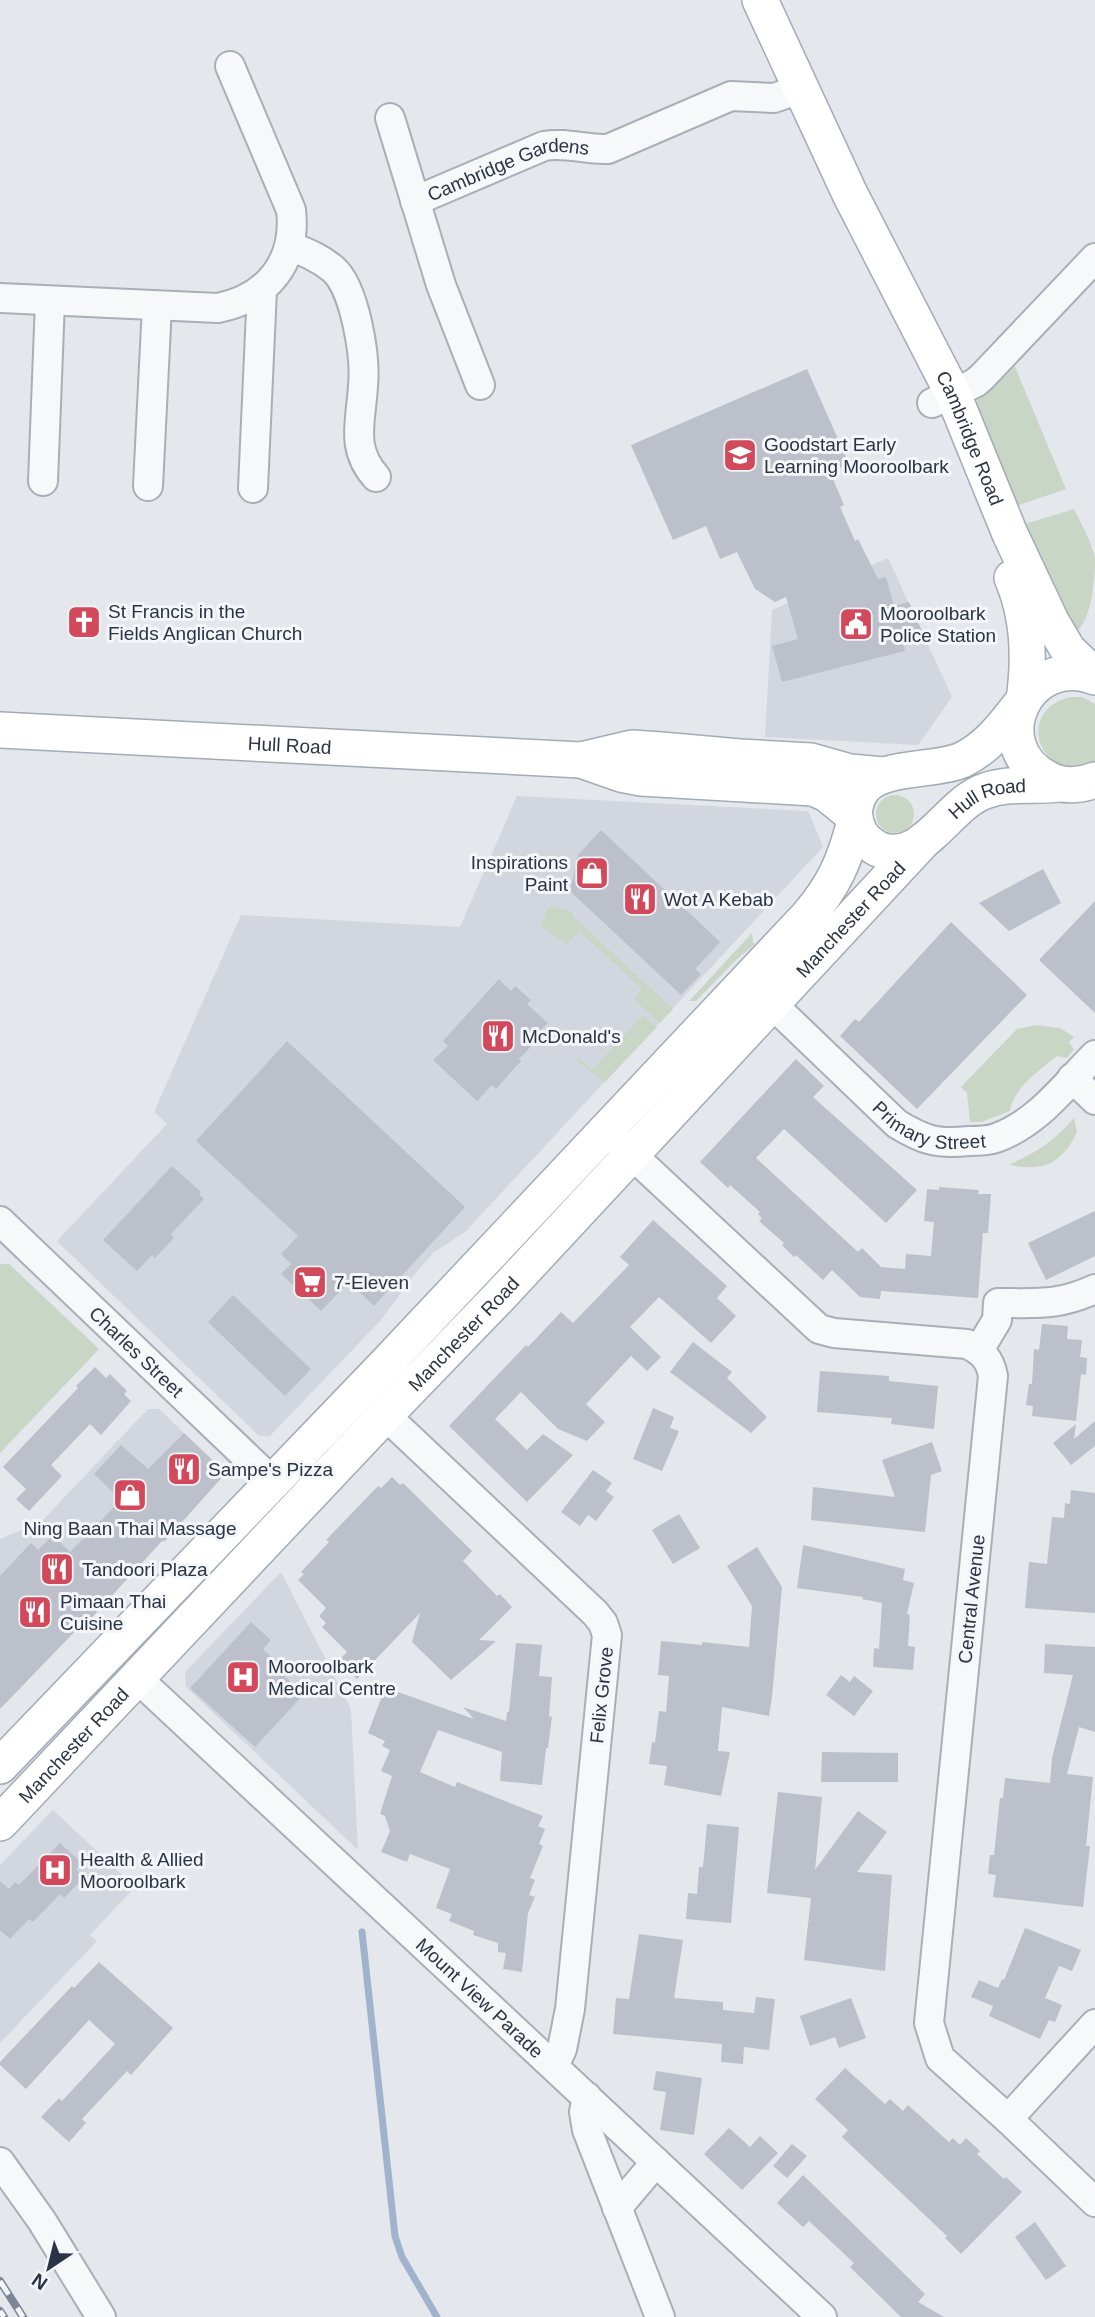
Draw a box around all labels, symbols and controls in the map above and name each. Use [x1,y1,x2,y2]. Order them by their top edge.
street label: Cambridge Gardens [424,135,590,205]
street label: Cambridge Road [932,367,1007,508]
place label: Goodstart Early Learning Mooroolbark [764,434,949,477]
school or university icon: Goodstart Early Learning Mooroolbark [721,436,759,474]
place label: St Francis in the Fields Anglican Church [108,601,302,644]
church icon: St Francis in the Fields Anglican Church [65,603,103,641]
place label: Mooroolbark Police Station [880,603,996,646]
public building icon: Mooroolbark Police Station [837,605,875,643]
street label: Hull Road [247,733,332,758]
street label: Hull Road [944,775,1026,823]
place label: Inspirations Paint [471,852,569,895]
shop icon: Inspirations Paint [573,854,611,892]
street label: Manchester Road [792,857,910,982]
restaurant icon: Wot A Kebab [621,880,659,918]
place label: Wot A Kebab [664,889,774,910]
restaurant icon: McDonald's [479,1017,517,1055]
place label: McDonald's [522,1026,621,1047]
street label: Primary Street [868,1097,987,1153]
supermarket icon: 7-Eleven [291,1263,329,1301]
place label: 7-Eleven [334,1272,409,1293]
street label: Manchester Road [404,1273,523,1395]
street label: Charles Street [85,1302,188,1402]
restaurant icon: Sampe's Pizza [165,1450,203,1488]
place label: Sampe's Pizza [208,1459,334,1480]
shop icon: Ning Baan Thai Massage [111,1476,149,1514]
place label: Ning Baan Thai Massage [24,1518,237,1539]
street label: Central Avenue [954,1534,989,1665]
restaurant icon: Tandoori Plaza [38,1550,76,1588]
place label: Tandoori Plaza [82,1559,208,1580]
place label: Pimaan Thai Cuisine [60,1591,166,1634]
restaurant icon: Pimaan Thai Cuisine [16,1593,54,1631]
street label: Felix Grove [586,1646,617,1744]
place label: Mooroolbark Medical Centre [268,1656,396,1699]
hospital icon: Mooroolbark Medical Centre [224,1658,262,1696]
street label: Manchester Road [15,1684,133,1807]
place label: Health & Allied Mooroolbark [80,1849,204,1892]
hospital icon: Health & Allied Mooroolbark [36,1851,74,1889]
street label: Mount View Parade [412,1934,547,2062]
north arrow [14,2233,84,2303]
text: N [28,2269,51,2294]

